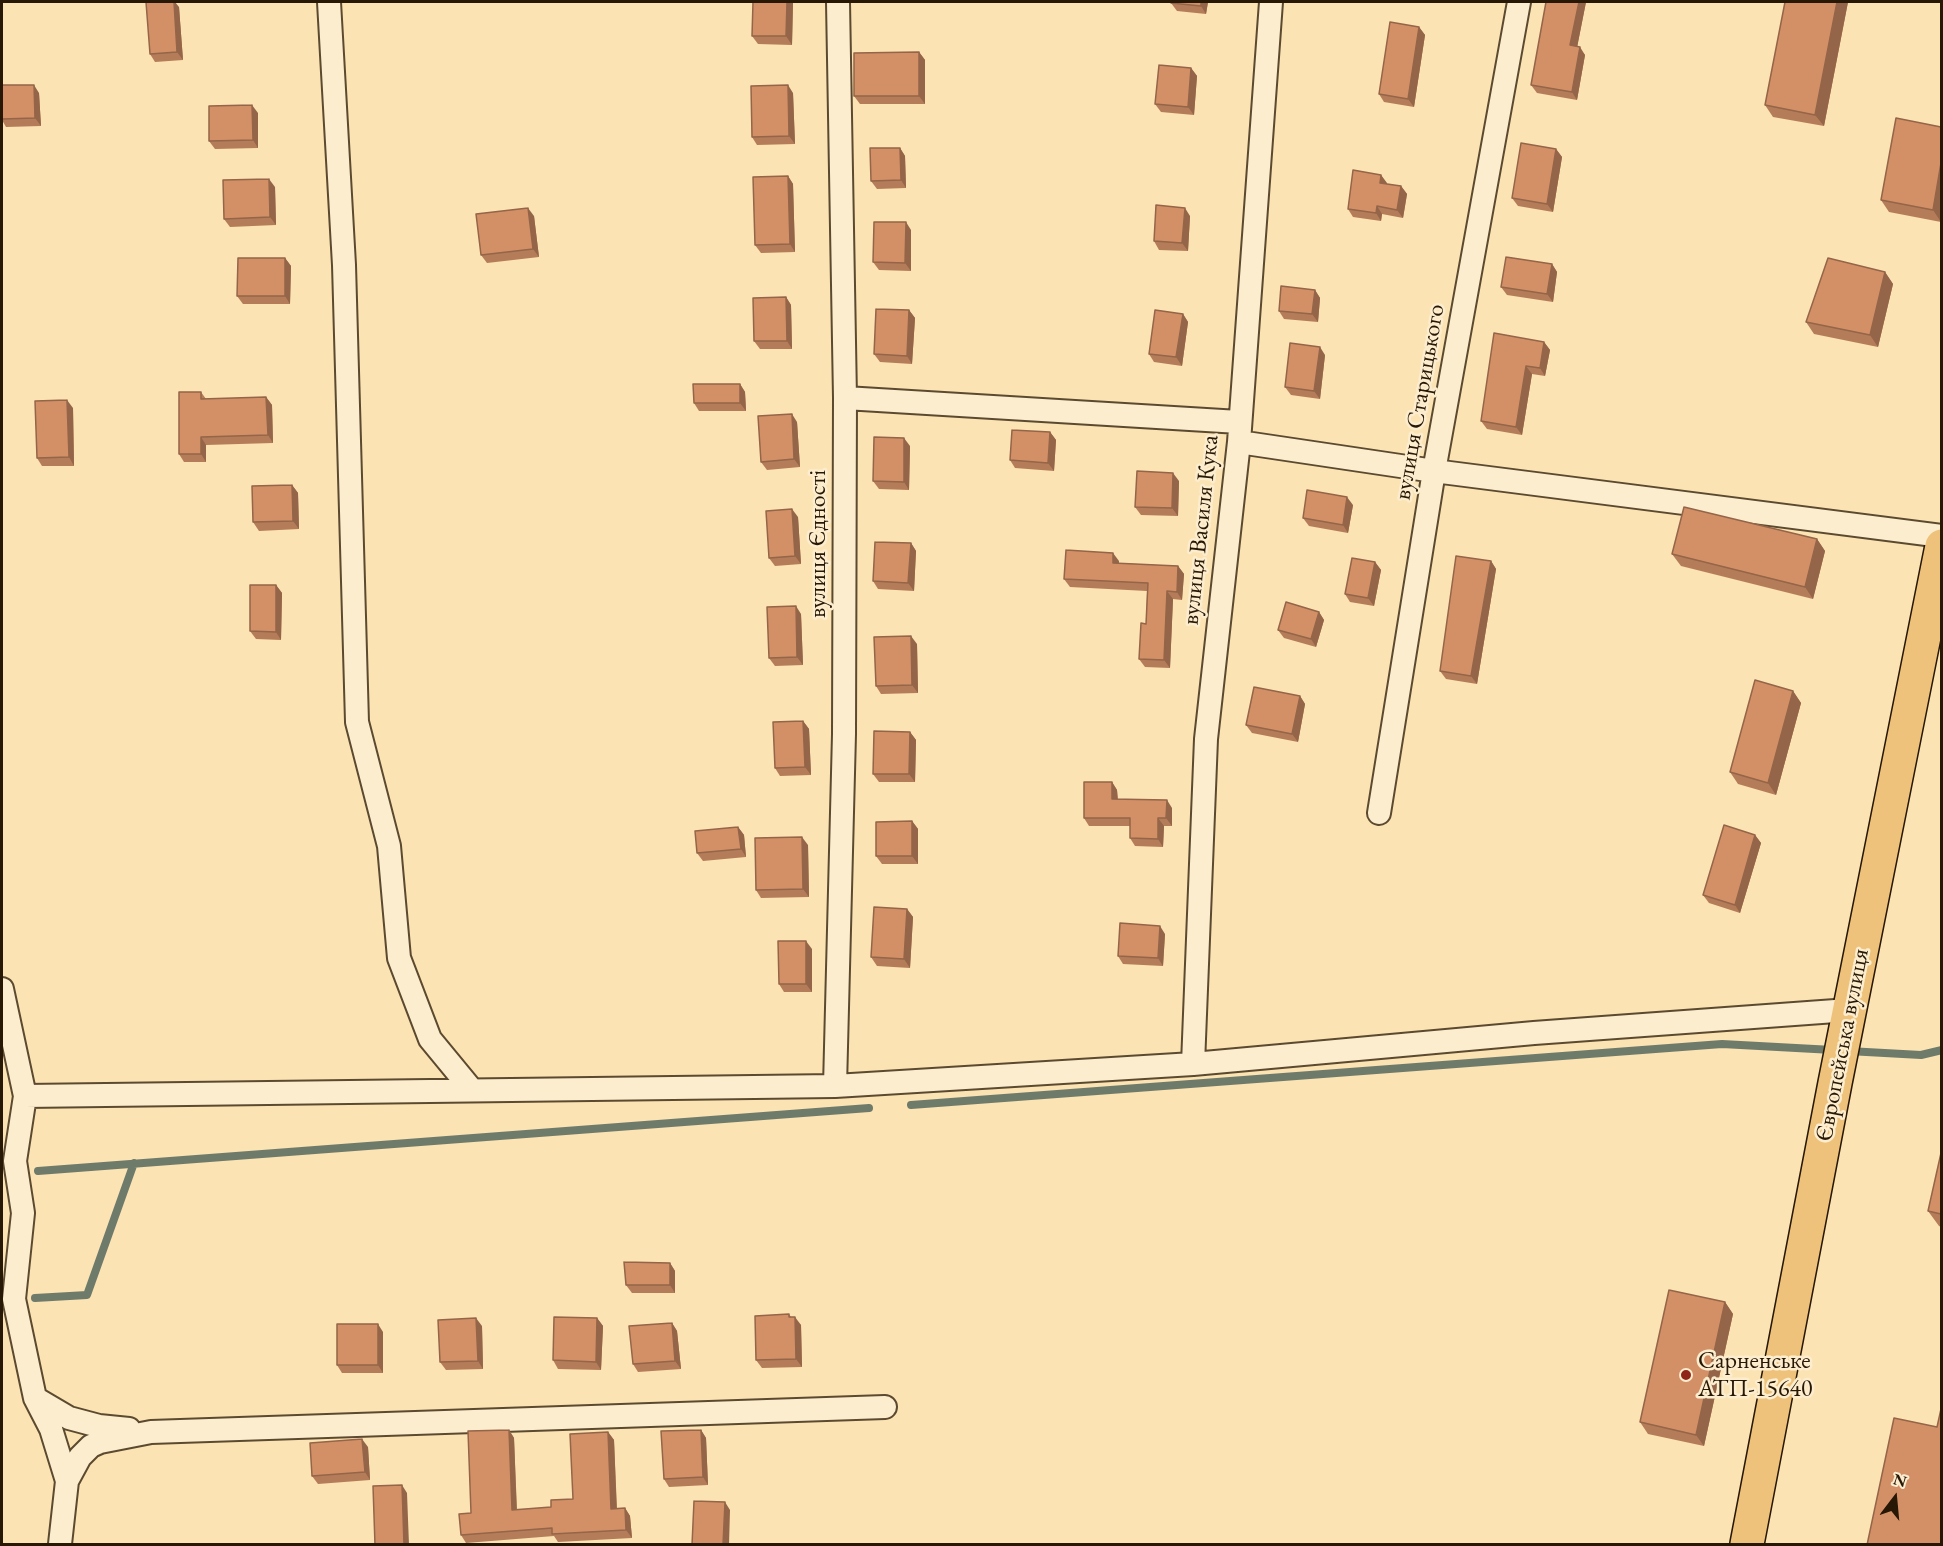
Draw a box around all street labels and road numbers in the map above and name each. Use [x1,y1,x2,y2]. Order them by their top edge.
street label: вулиця Старицького [1389,302,1451,502]
street label: вулиця Василя Кука [1177,434,1225,626]
street label: вулиця Єдності [804,470,832,618]
street label: Європейська вулиця [1810,946,1876,1144]

